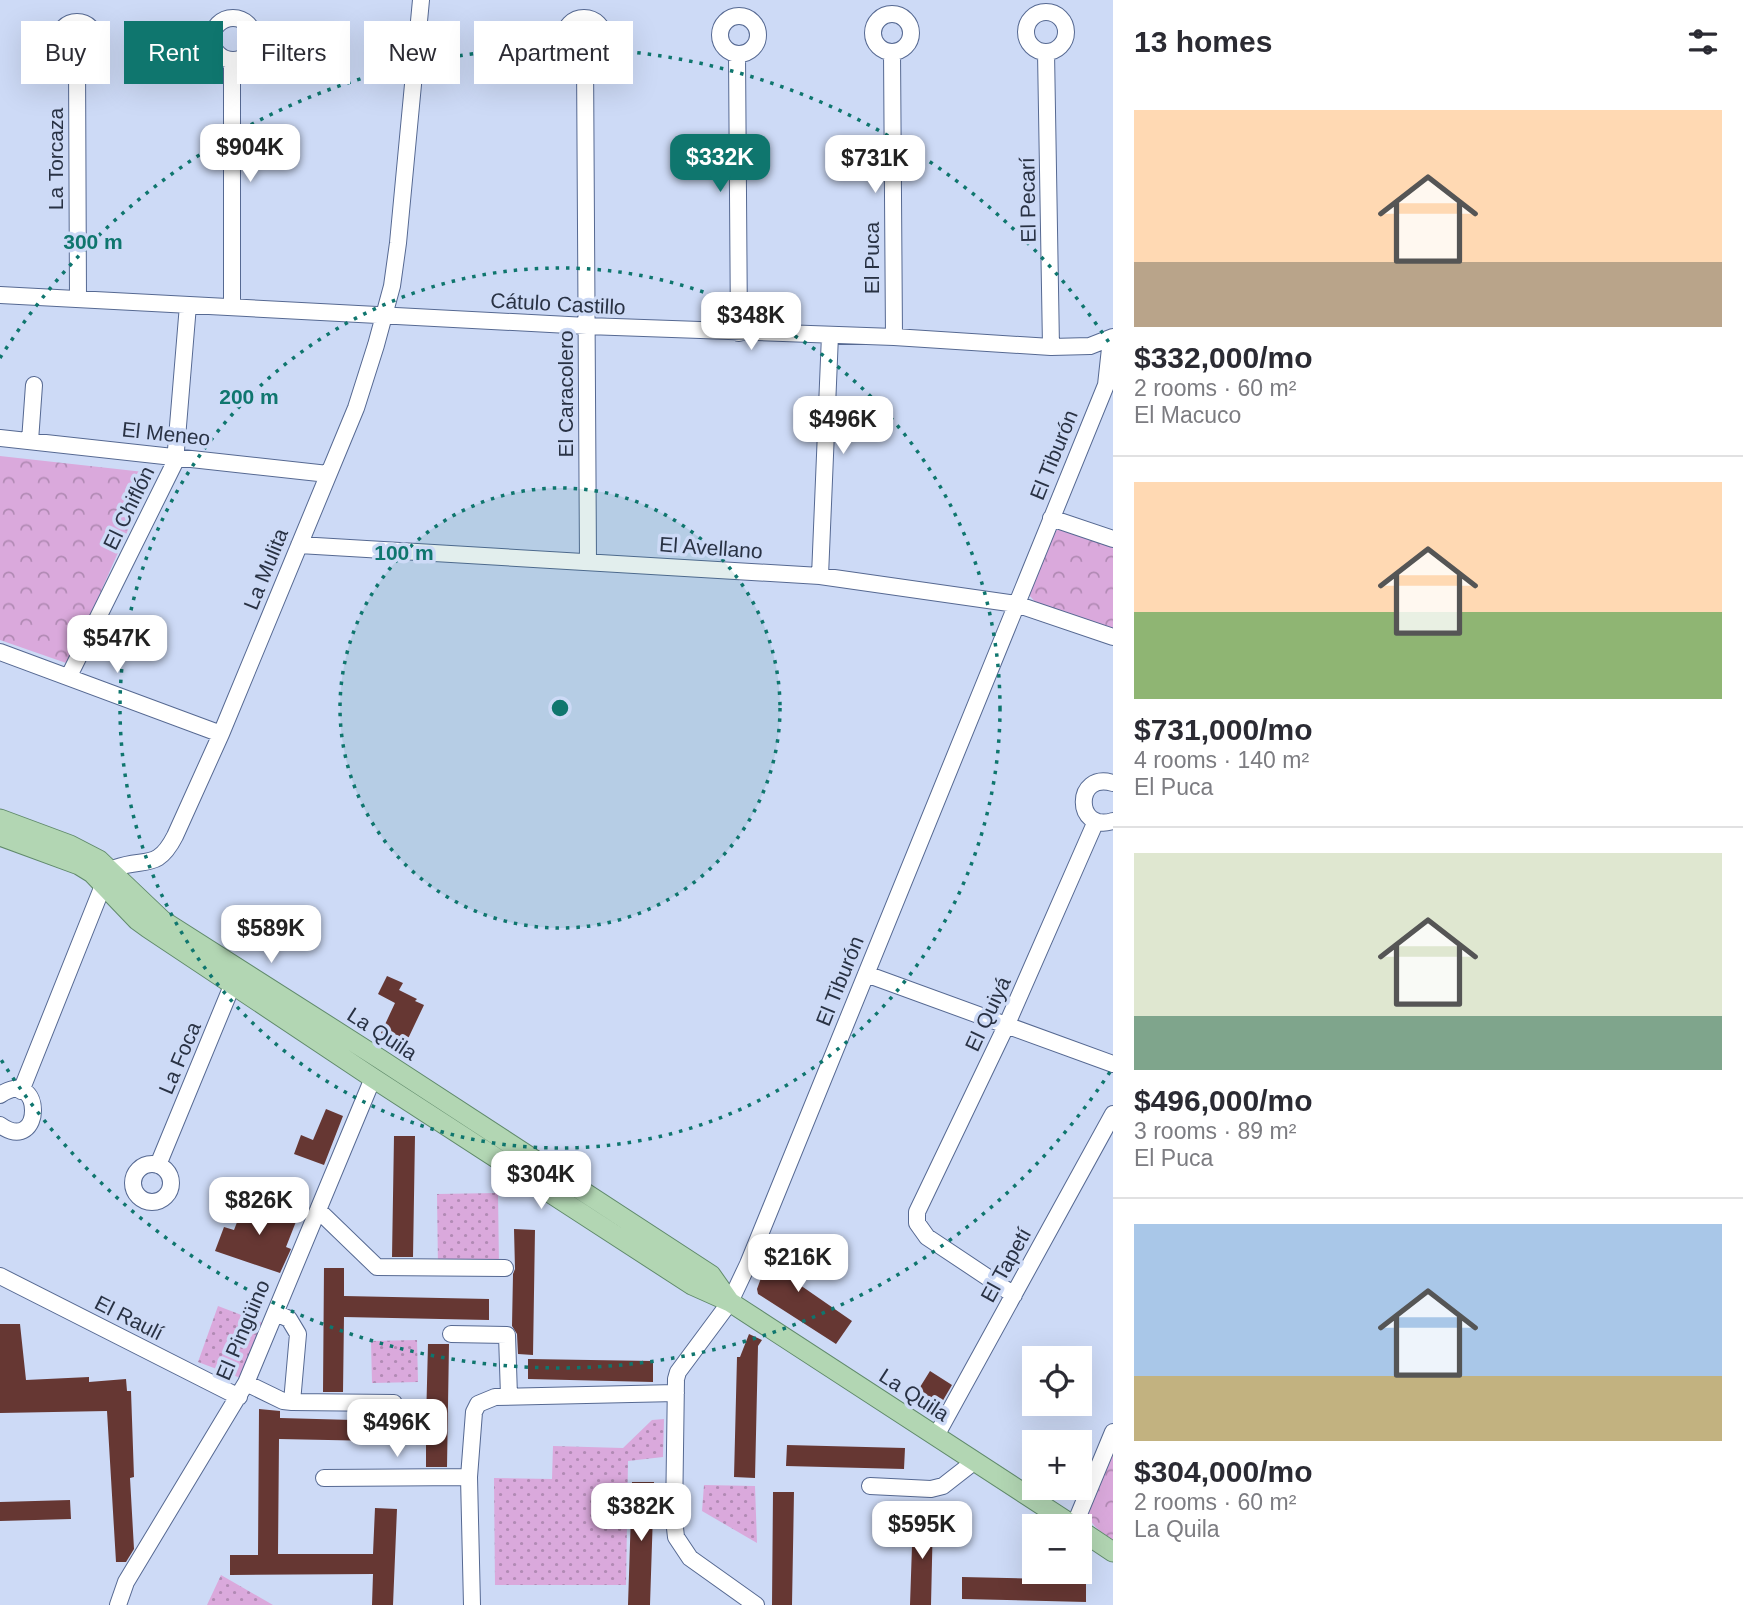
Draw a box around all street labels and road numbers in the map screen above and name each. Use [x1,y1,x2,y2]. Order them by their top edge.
street label: La Torcaza [44,108,67,210]
street label: El Pecarí [1015,157,1040,243]
street label: El Puca [860,221,883,294]
street label: Cátulo Castillo [490,288,626,319]
street label: El Caracolero [554,330,577,458]
street label: El Tiburón [1025,407,1082,503]
street label: El Meneo [121,417,211,450]
street label: El Chiflón [99,462,159,553]
street label: La Mulita [239,525,292,613]
street label: El Avellano [659,532,763,563]
street label: El Tiburón [811,933,868,1029]
street label: El Quiyá [960,973,1015,1055]
street label: La Quila [343,1003,422,1065]
street label: La Foca [154,1018,205,1097]
street label: El Tapetí [976,1223,1035,1306]
street label: El Pingüino [211,1276,274,1383]
street label: El Raulí [91,1291,167,1345]
street label: La Quila [875,1364,954,1426]

